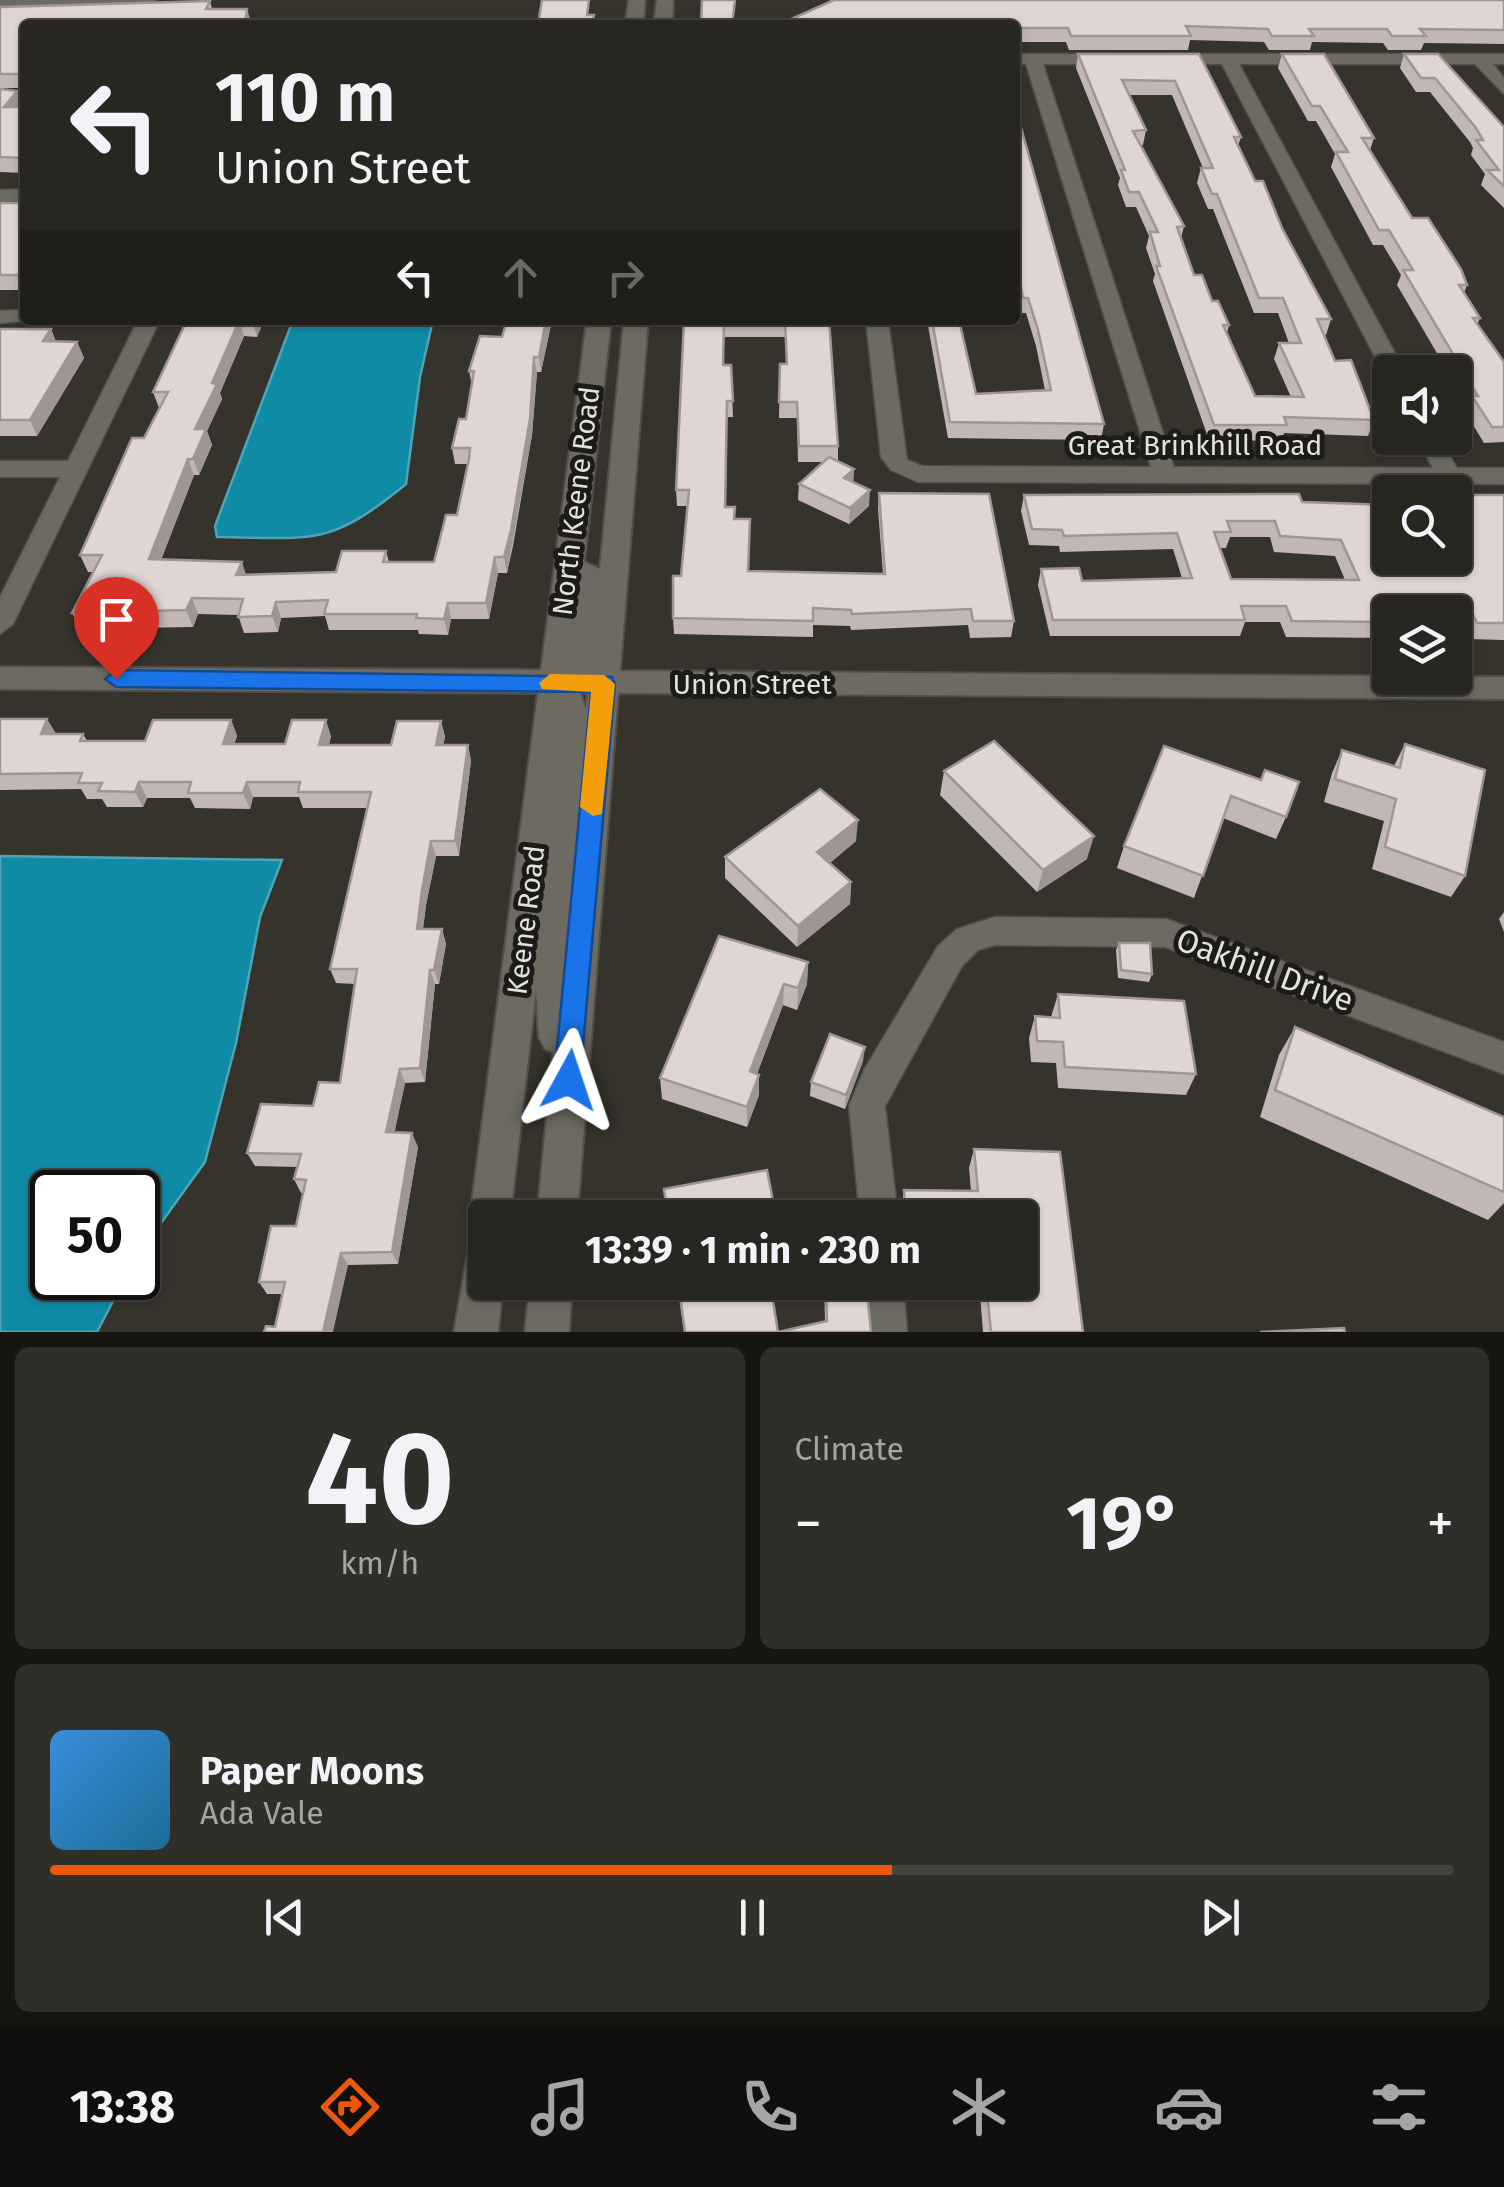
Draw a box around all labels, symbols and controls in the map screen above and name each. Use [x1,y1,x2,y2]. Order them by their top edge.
text: 110 m [215,56,395,140]
icon: left [50,60,180,190]
text: Union Street [215,141,471,195]
icon: left [388,250,443,305]
icon: ahead [493,250,548,305]
icon: right [598,250,653,305]
map controls [1372,355,1472,695]
button: sound [1372,355,1472,455]
street label: North Keene Road [546,385,606,617]
street label: Great Brinkhill Road [1068,429,1322,462]
button: search [1372,475,1472,575]
pin [74,577,159,680]
icon: arrive [89,592,144,647]
button: layers [1372,595,1472,695]
street label: Union Street [673,668,832,701]
street label: Keene Road [500,843,552,997]
street label: Oakhill Drive [1171,920,1359,1020]
position arrow [517,1028,621,1132]
speed limit sign: 50 [30,1170,160,1300]
text: 13:39 · 1 min · 230 m [585,1227,921,1273]
text: 40 [305,1401,455,1557]
text: Climate [795,1430,904,1468]
text: 19° [1066,1479,1182,1569]
text: − [795,1491,822,1557]
text: + [1427,1491,1454,1557]
text: km/h [340,1544,419,1582]
text: Paper Moons [200,1748,424,1794]
text: Ada Vale [200,1794,324,1832]
icon: previous [257,1890,312,1945]
icon: pause [725,1890,780,1945]
icon: next [1193,1890,1248,1945]
icon: directions [315,2072,385,2142]
icon: music [525,2072,595,2142]
icon: phone [735,2072,805,2142]
icon: climate [944,2072,1014,2142]
icon: car [1154,2072,1224,2142]
icon: filters [1364,2072,1434,2142]
text: 13:38 [70,2080,175,2134]

